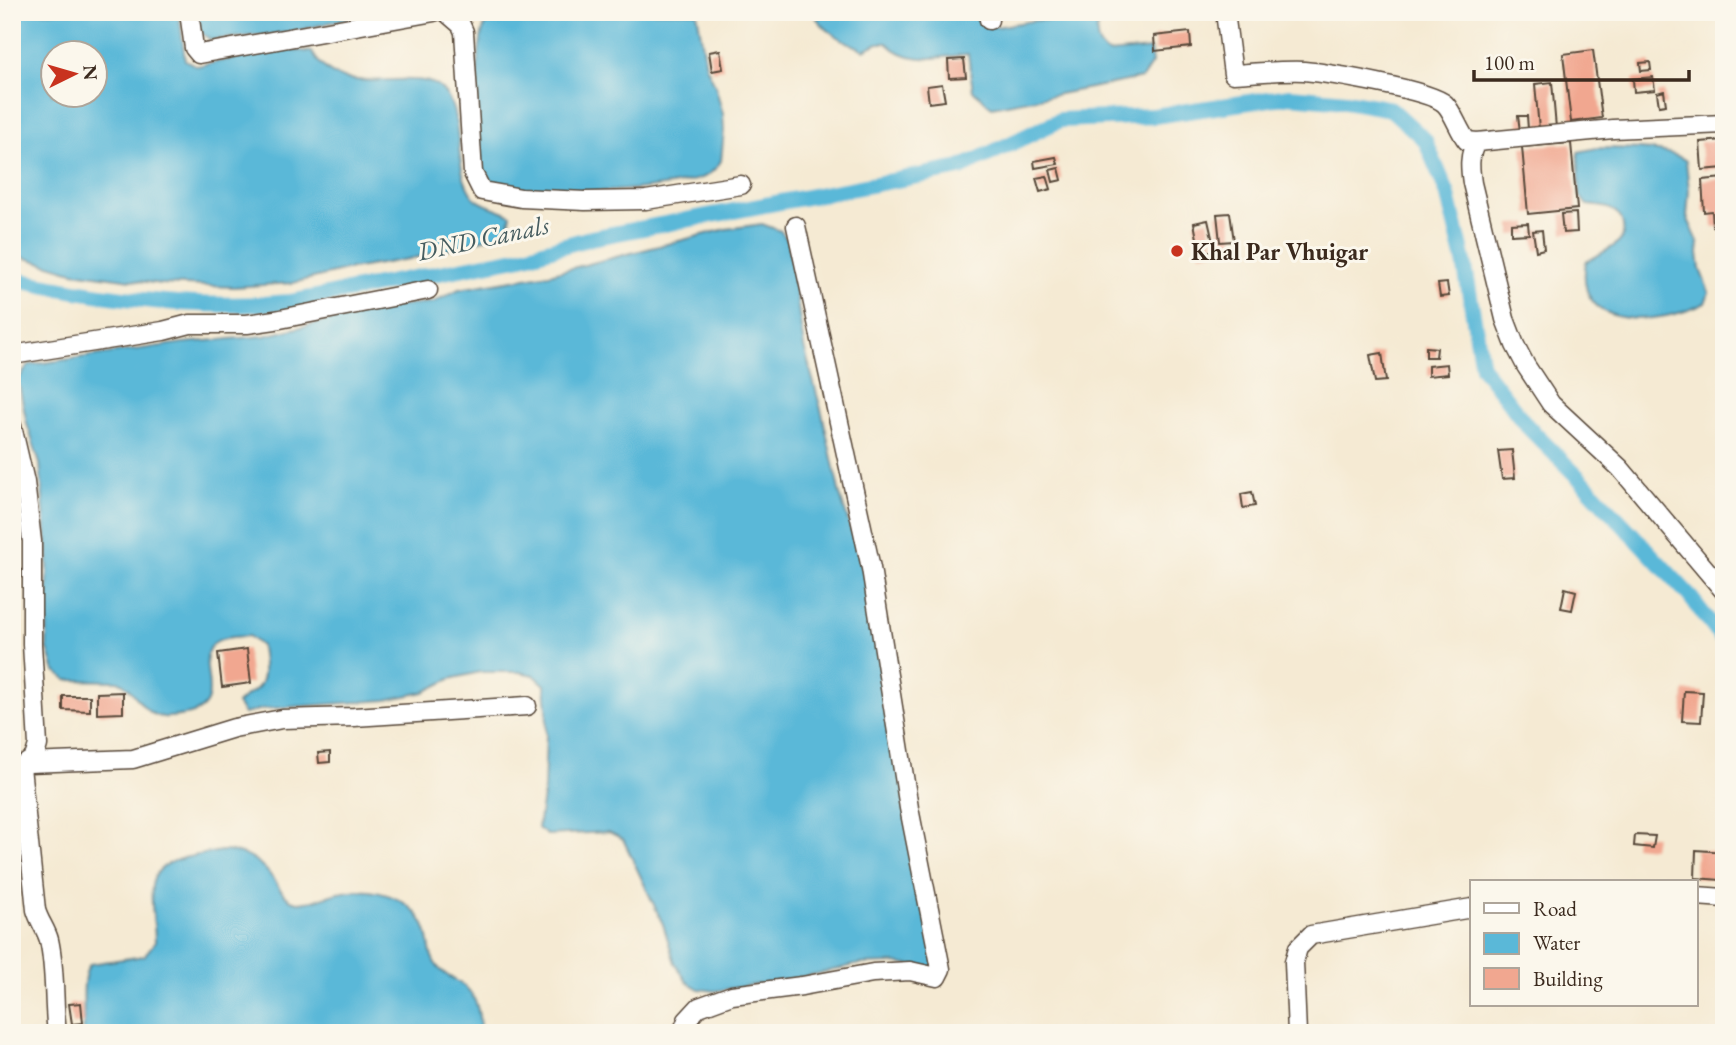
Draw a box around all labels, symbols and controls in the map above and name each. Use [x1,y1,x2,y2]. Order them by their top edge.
north arrow [38,38,108,108]
scale bar [1474,38,1689,82]
text: 100 m [1484,49,1535,76]
text: N [77,64,104,82]
water label: DND Canals [413,207,553,269]
place label: Khal Par Vhuigar [1191,236,1368,268]
marker: Khal Par Vhuigar [1169,243,1185,259]
legend [1470,880,1698,1006]
text: Road [1533,895,1577,922]
text: Water [1533,929,1580,956]
text: Building [1533,965,1603,992]

